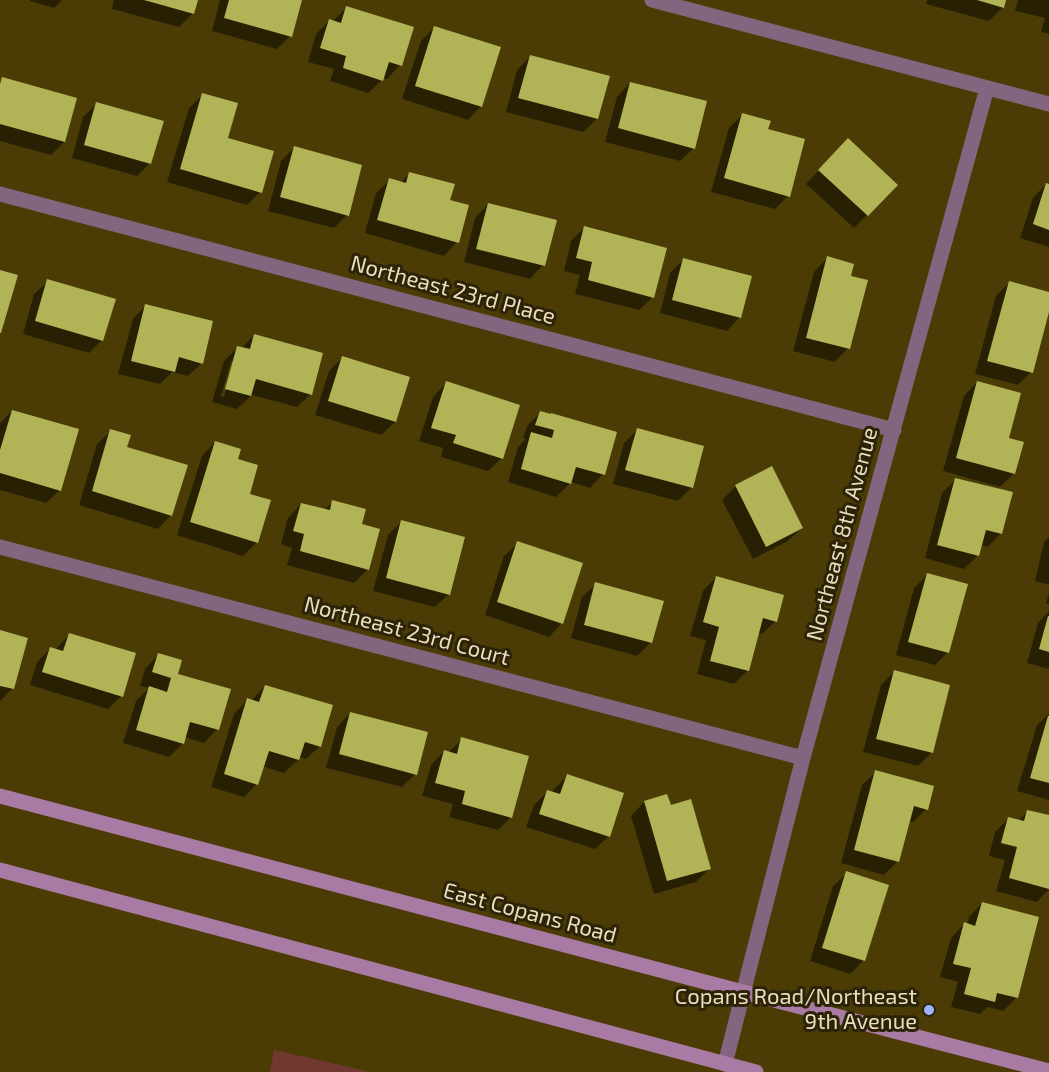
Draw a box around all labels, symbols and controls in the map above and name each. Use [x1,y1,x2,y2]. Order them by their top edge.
street label: Northeast 23rd Place [348,250,558,330]
street label: Northeast 8th Avenue [801,425,883,643]
street label: Northeast 23rd Court [301,591,513,671]
street label: East Copans Road [440,877,620,949]
place label: Copans Road/Northeast 9th Avenue [675,984,917,1036]
marker: Copans Road/Northeast 9th Avenue [922,1003,936,1017]

